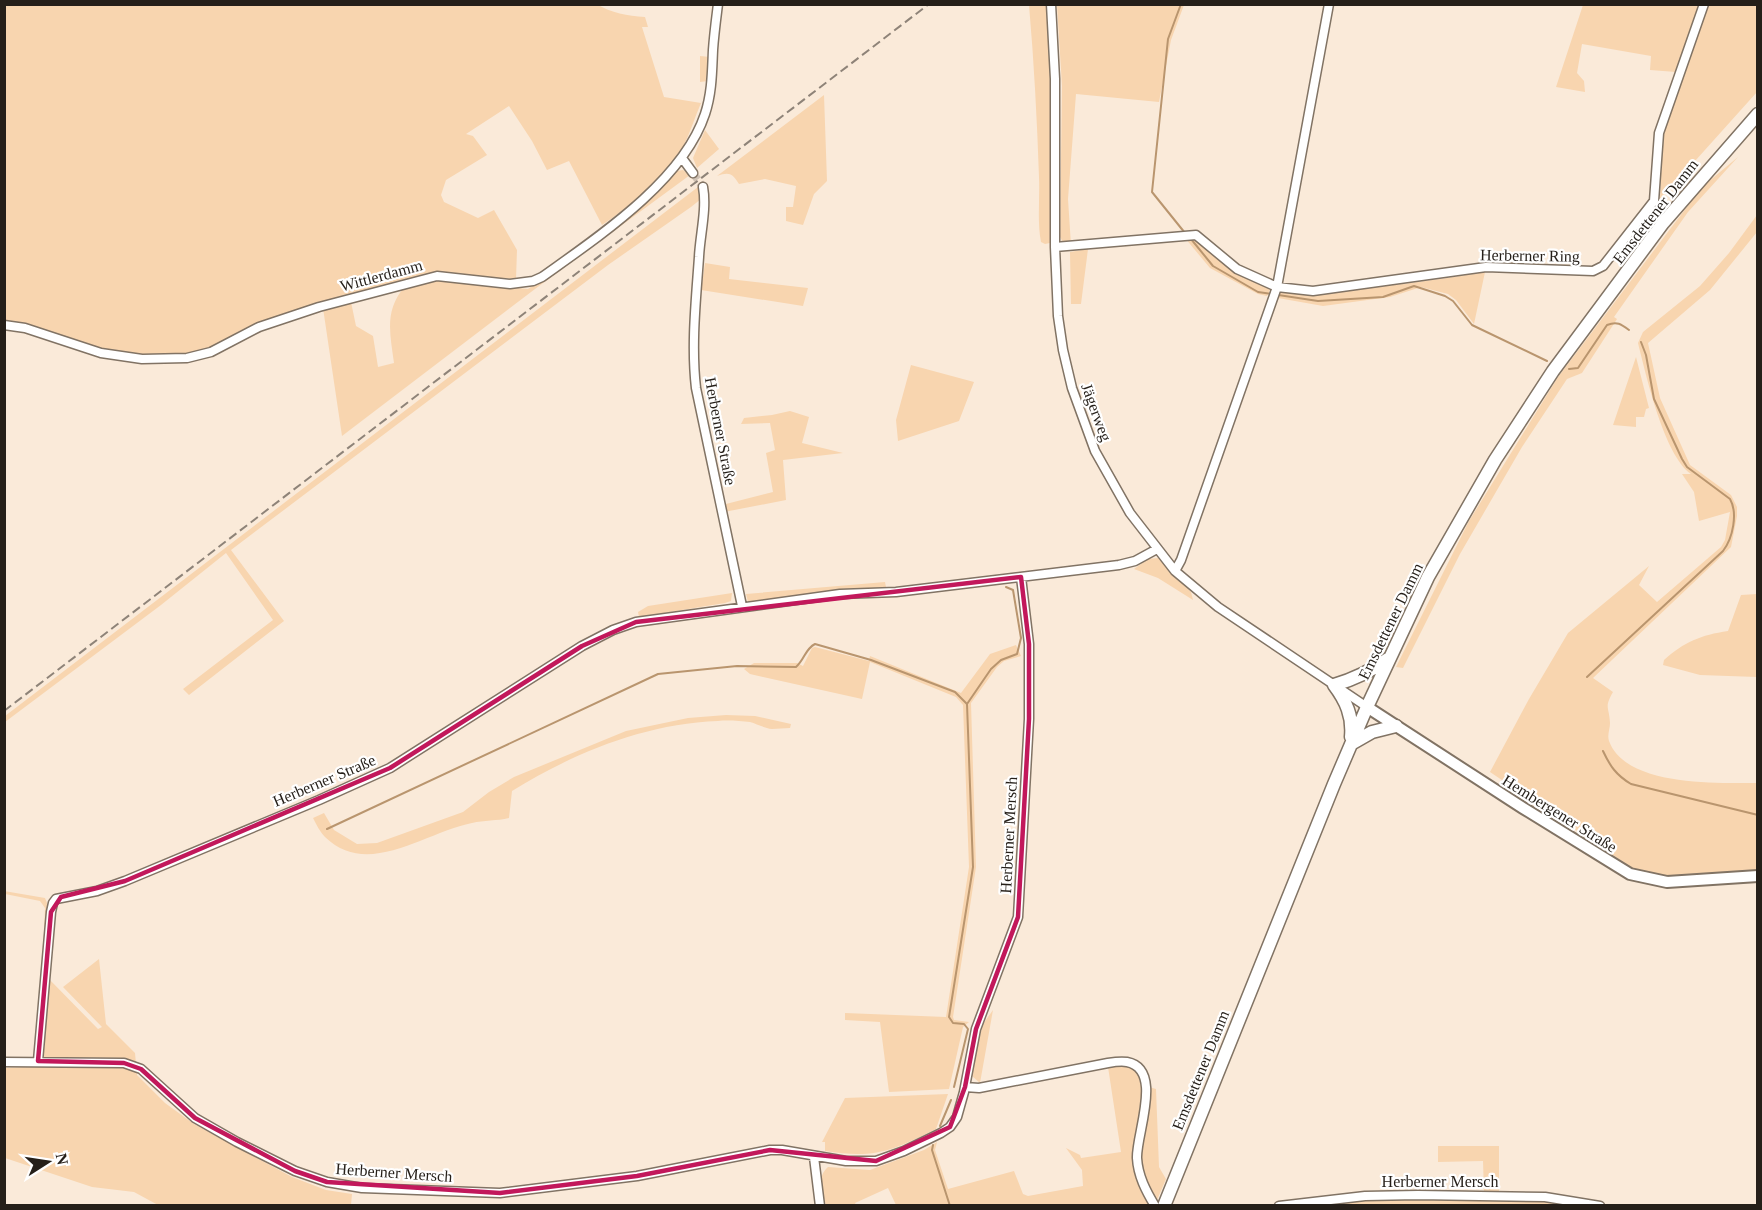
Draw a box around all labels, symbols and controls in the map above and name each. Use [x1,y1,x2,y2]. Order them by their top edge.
street label: Emsdettener Damm [1609,155,1702,267]
street label: Herberner Ring [1480,246,1580,266]
street label: Wittlerdamm [338,256,425,295]
street label: Herberner Straße [702,376,739,487]
street label: Jägerweg [1077,381,1115,444]
street label: Emsdettener Damm [1355,560,1426,682]
street label: Herberner Straße [270,751,378,810]
street label: Hembergener Straße [1499,771,1620,856]
street label: Herberner Mersch [997,776,1020,894]
street label: Emsdettener Damm [1169,1007,1232,1132]
north arrow [18,1132,78,1192]
text: N [53,1152,72,1167]
street label: Herberner Mersch [335,1160,453,1185]
street label: Herberner Mersch [1382,1173,1498,1190]

